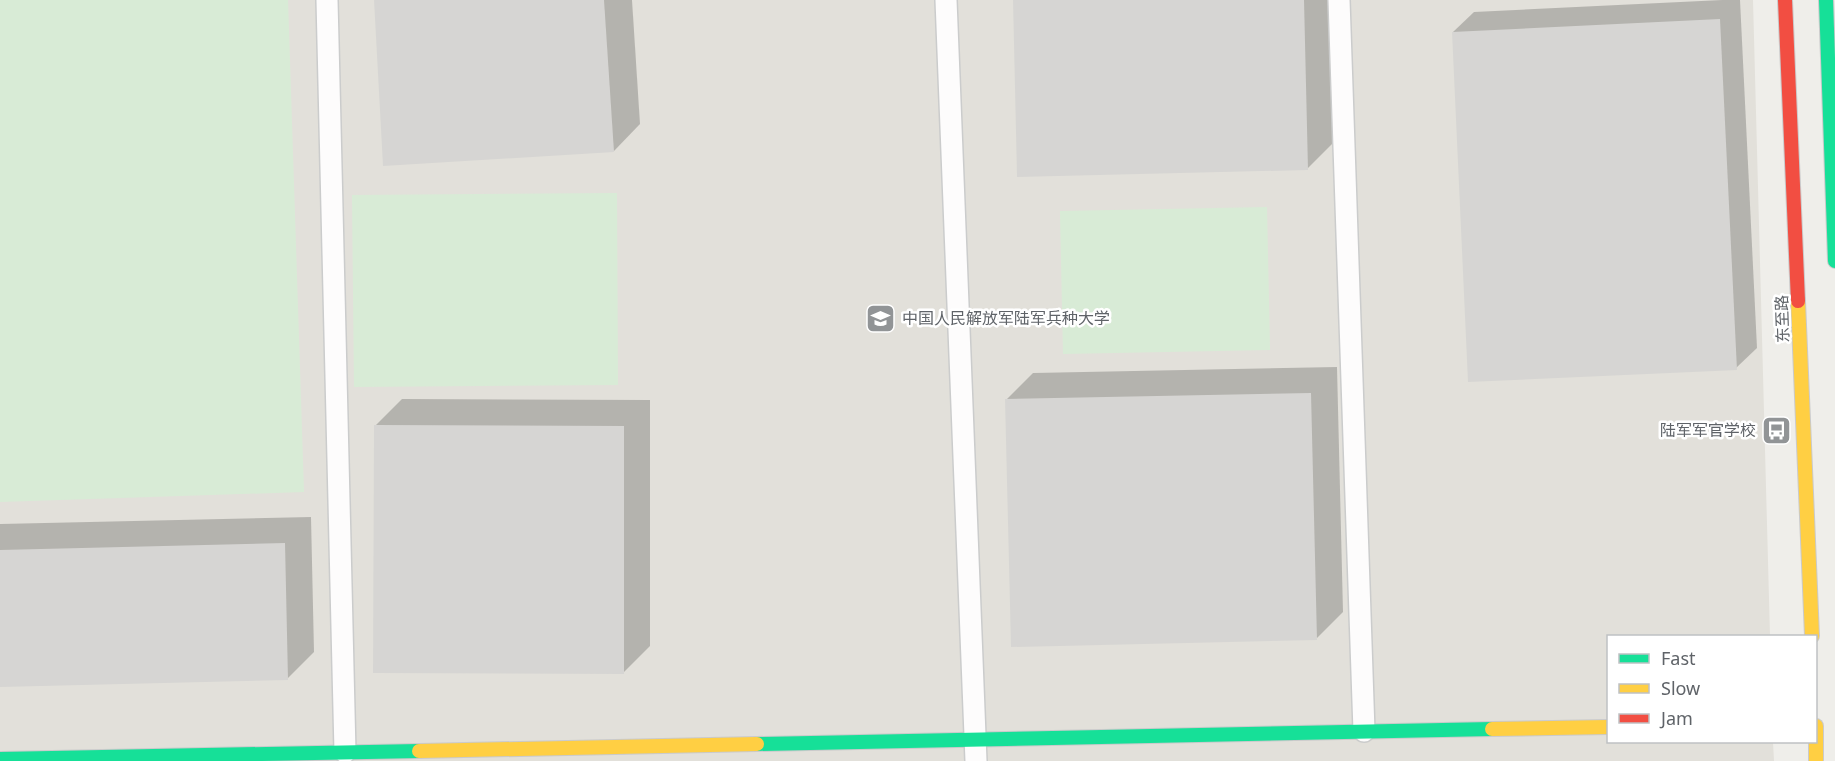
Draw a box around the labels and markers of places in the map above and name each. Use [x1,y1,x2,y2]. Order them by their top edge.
school or university icon: 中国人民解放军陆军兵种大学 [865,302,897,334]
place label: 中国人民解放军陆军兵种大学 [902,307,1110,329]
bus stop icon: 陆军军官学校 [1761,414,1793,446]
place label: 陆军军官学校 [1660,419,1756,441]

